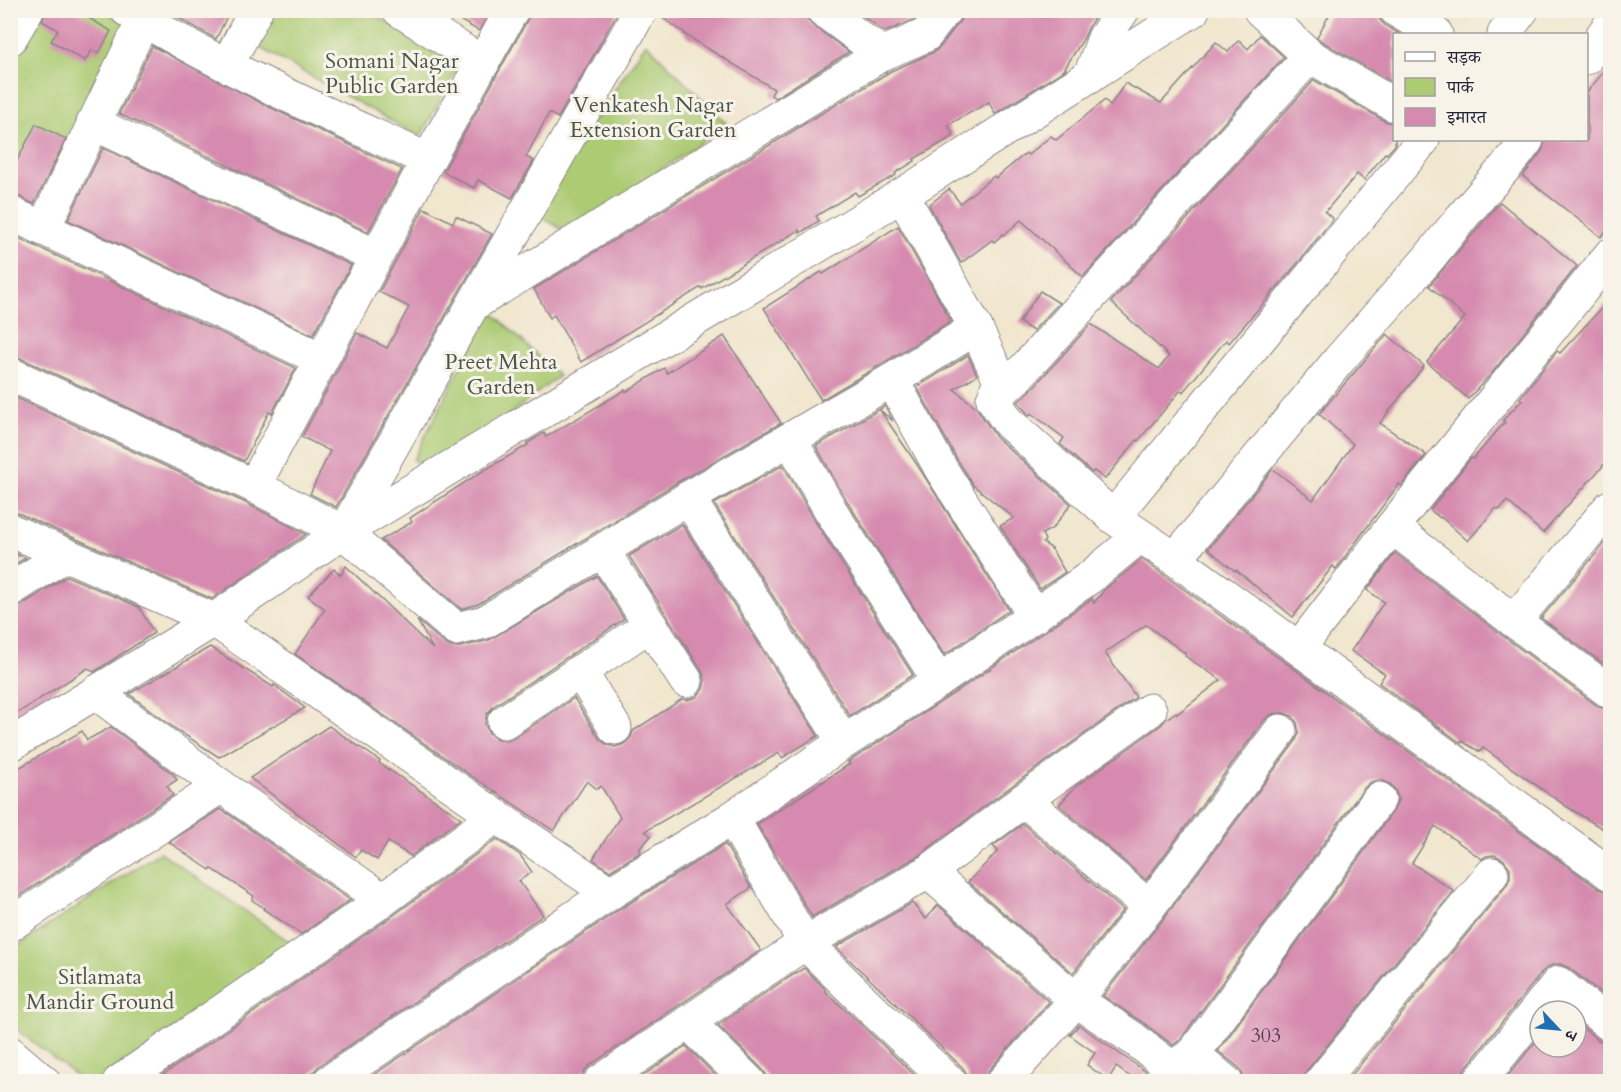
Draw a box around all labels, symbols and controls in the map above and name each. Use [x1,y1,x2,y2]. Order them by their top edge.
legend [1393,33,1588,141]
text: सड़क [1446,45,1482,70]
park label: Somani Nagar Public Garden [325,46,460,101]
text: पार्क [1446,75,1475,100]
park label: Venkatesh Nagar Extension Garden [570,90,737,145]
text: इमारत [1446,105,1487,130]
park label: Preet Mehta Garden [444,347,558,402]
park label: Sitlamata Mandir Ground [26,962,174,1017]
north arrow [1528,999,1588,1059]
house number: 303 [1251,1022,1281,1049]
text: उ [1558,1026,1583,1045]

